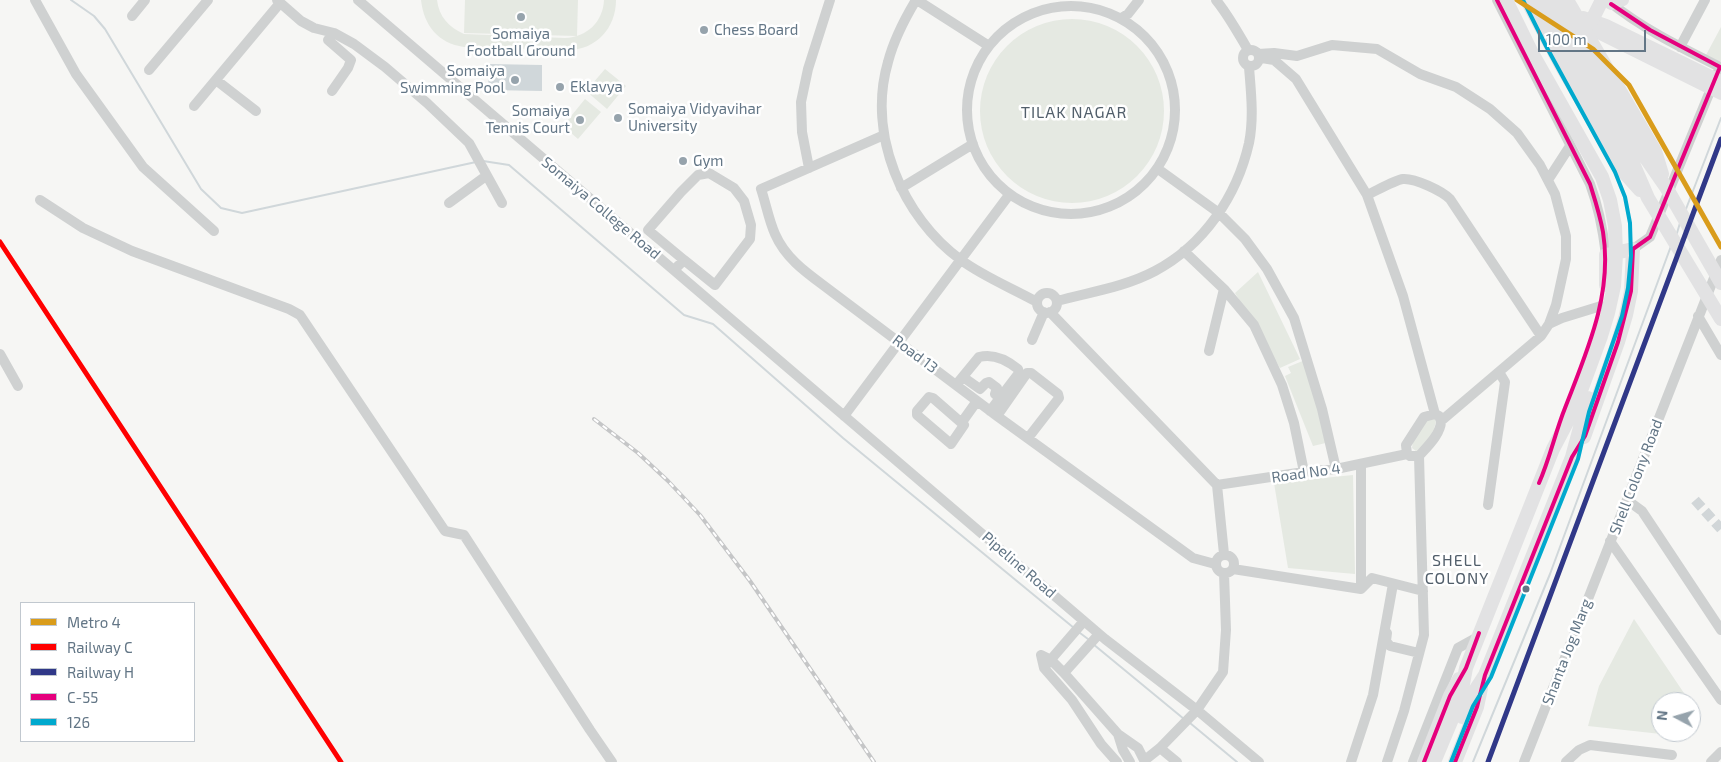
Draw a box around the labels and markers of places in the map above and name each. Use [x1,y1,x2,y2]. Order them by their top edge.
marker: Somaiya Football Ground [515,11,527,23]
place label: Chess Board [714,21,798,39]
marker: Chess Board [698,24,710,36]
place label: Somaiya Football Ground [466,25,576,60]
place label: Somaiya Swimming Pool [400,62,505,97]
marker: Somaiya Swimming Pool [509,74,521,86]
place label: Eklavya [570,78,623,96]
marker: Eklavya [554,81,566,93]
place label: Somaiya Vidyavihar University [628,100,762,135]
place label: Somaiya Tennis Court [485,102,570,137]
marker: Somaiya Vidyavihar University [612,112,624,124]
marker: Somaiya Tennis Court [574,114,586,126]
place label: Gym [693,152,723,170]
marker: Gym [677,155,689,167]
unlabelled marker [1521,584,1531,594]

